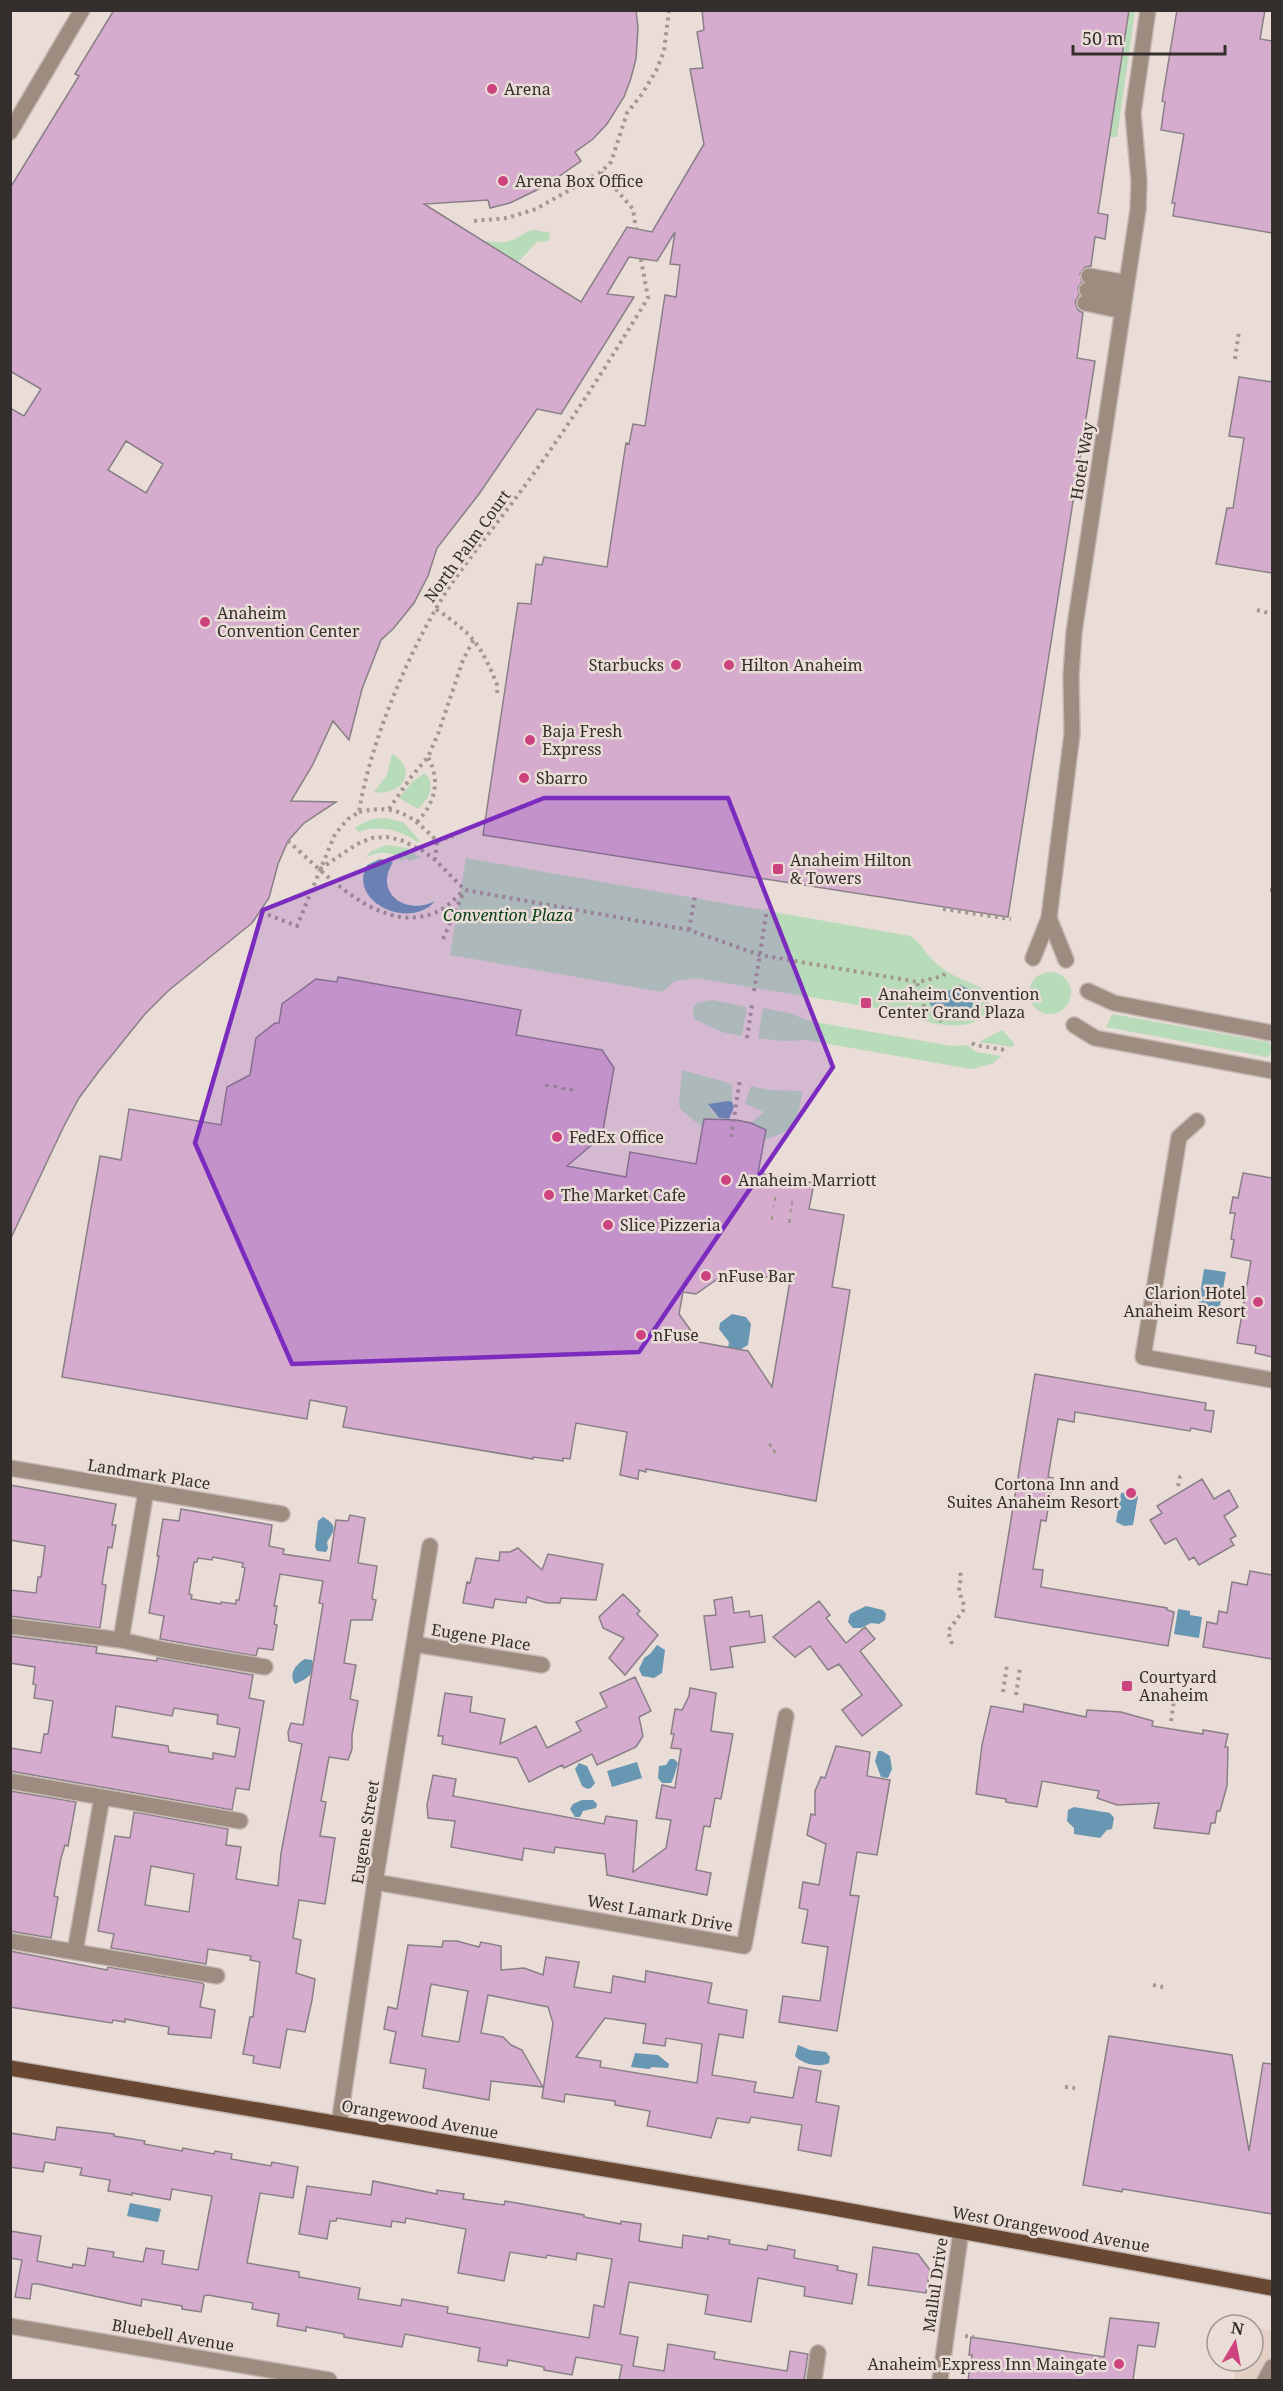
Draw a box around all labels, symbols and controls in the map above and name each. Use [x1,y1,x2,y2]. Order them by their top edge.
scale bar [1073,18,1224,56]
text: 50 m [1082,26,1124,50]
place label: Arena [504,78,551,100]
marker: Arena [485,82,499,96]
place label: Arena Box Office [515,170,643,192]
marker: Arena Box Office [496,174,510,188]
street label: Hotel Way [1065,420,1099,502]
street label: North Palm Court [419,485,516,607]
place label: Anaheim Convention Center [217,602,360,642]
marker: Anaheim Convention Center [198,615,212,629]
place label: Starbucks [589,654,664,676]
place label: Hilton Anaheim [741,654,863,676]
marker: Starbucks [669,658,683,672]
marker: Hilton Anaheim [722,658,736,672]
place label: Baja Fresh Express [542,720,622,760]
marker: Baja Fresh Express [523,733,537,747]
place label: Sbarro [536,767,588,789]
marker: Sbarro [517,771,531,785]
place label: Anaheim Hilton & Towers [790,849,912,889]
marker: Anaheim Hilton & Towers [771,862,785,876]
park label: Convention Plaza [443,904,574,926]
place label: Anaheim Convention Center Grand Plaza [878,983,1040,1023]
marker: Anaheim Convention Center Grand Plaza [859,996,873,1010]
place label: FedEx Office [569,1126,664,1148]
marker: FedEx Office [550,1130,564,1144]
place label: Anaheim Marriott [738,1169,877,1191]
marker: Anaheim Marriott [719,1173,733,1187]
place label: The Market Cafe [561,1184,686,1206]
marker: The Market Cafe [542,1188,556,1202]
place label: Slice Pizzeria [620,1214,721,1236]
marker: Slice Pizzeria [601,1218,615,1232]
place label: nFuse Bar [718,1265,795,1287]
marker: nFuse Bar [699,1269,713,1283]
place label: Clarion Hotel Anaheim Resort [1124,1282,1246,1322]
marker: Clarion Hotel Anaheim Resort [1251,1295,1265,1309]
place label: nFuse [653,1324,699,1346]
marker: nFuse [634,1328,648,1342]
street label: Landmark Place [86,1453,212,1495]
place label: Cortona Inn and Suites Anaheim Resort [947,1473,1119,1513]
marker: Cortona Inn and Suites Anaheim Resort [1124,1486,1138,1500]
street label: Eugene Place [430,1618,532,1656]
place label: Courtyard Anaheim [1139,1666,1217,1706]
marker: Courtyard Anaheim [1120,1679,1134,1693]
street label: Eugene Street [346,1778,384,1886]
street label: West Lamark Drive [585,1889,735,1937]
street label: Orangewood Avenue [340,2094,500,2144]
street label: West Orangewood Avenue [950,2201,1152,2257]
street label: Mallul Drive [917,2236,953,2334]
street label: Bluebell Avenue [110,2313,236,2357]
north arrow [1205,2313,1265,2373]
text: N [1229,2316,1246,2340]
place label: Anaheim Express Inn Maingate [868,2353,1107,2375]
marker: Anaheim Express Inn Maingate [1112,2357,1126,2371]

